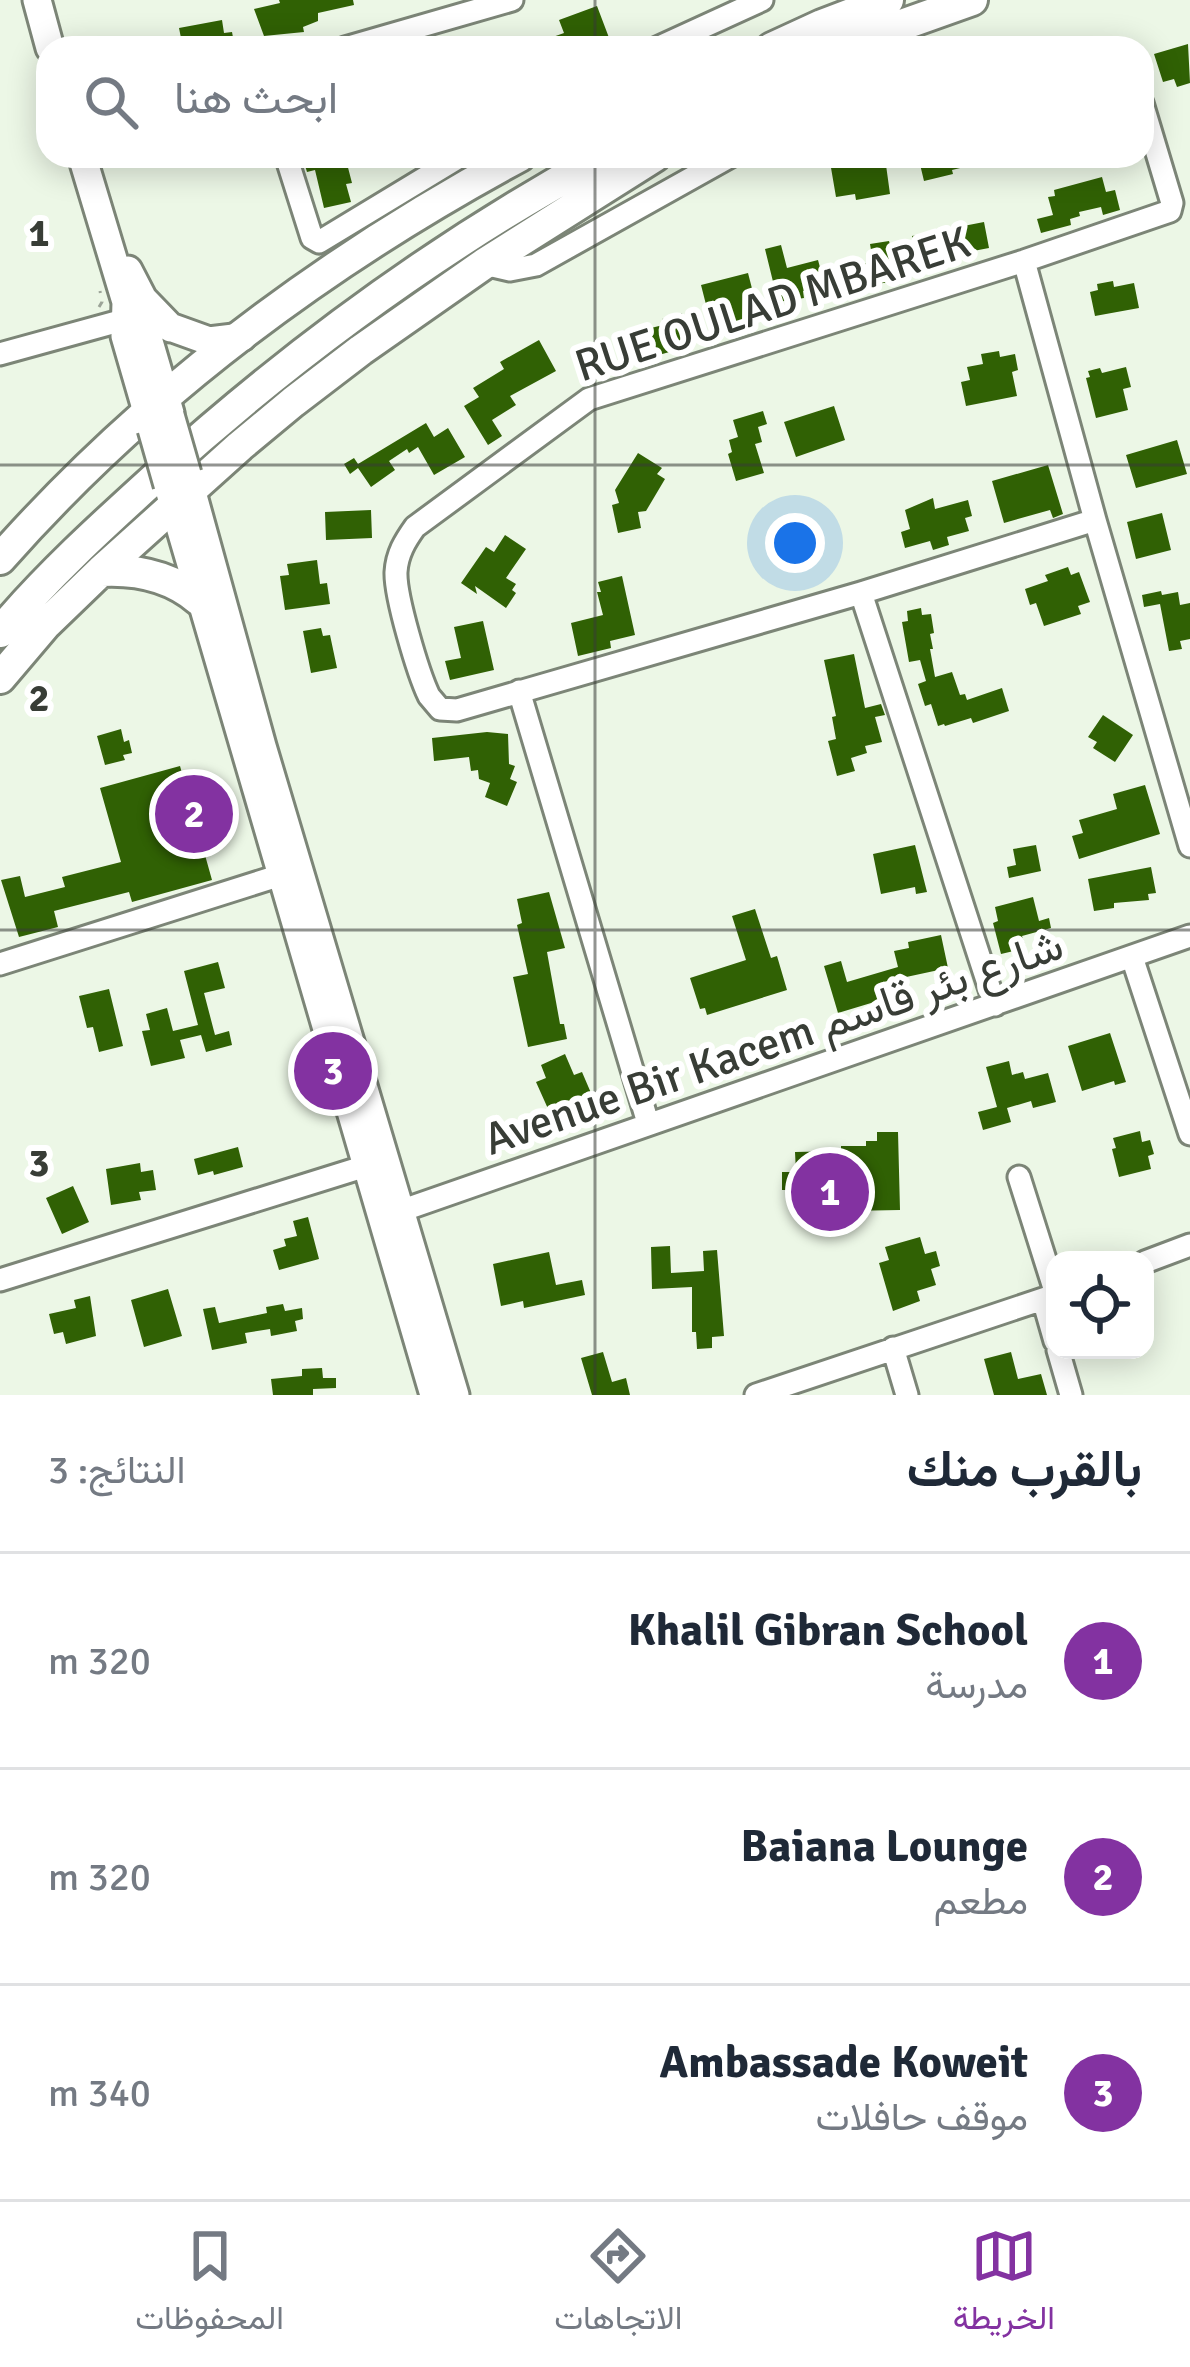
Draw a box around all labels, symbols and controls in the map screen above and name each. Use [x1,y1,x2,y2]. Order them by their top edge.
search box [36,36,1154,168]
icon: search [78,69,144,135]
text: ابحث هنا [174,71,338,126]
text: 1 [28,209,50,257]
street label: RUE OULAD MBAREK [568,215,977,394]
your location [765,513,825,573]
text: 2 [28,674,50,722]
pin: 2 [155,769,233,859]
street label: Avenue Bir Kacem شارع بئر قاسم [477,917,1071,1169]
pin: 3 [294,1026,372,1116]
text: 3 [28,1139,50,1187]
pin: 1 [791,1147,869,1237]
map controls [1046,1251,1154,1359]
button: locate [1046,1251,1154,1359]
text: بالقرب منك [907,1438,1142,1501]
text: النتائج: 3 [48,1446,185,1494]
text: Khalil Gibran School [628,1603,1028,1658]
text: 320 m [48,1637,151,1685]
text: 1 [1092,1637,1114,1685]
text: مدرسة [925,1661,1028,1709]
text: Baiana Lounge [741,1819,1028,1874]
text: 320 m [48,1853,151,1901]
text: 2 [1092,1853,1114,1901]
text: مطعم [934,1877,1028,1925]
text: Ambassade Koweit [660,2035,1028,2090]
text: 340 m [48,2069,151,2117]
text: 3 [1092,2069,1114,2117]
text: موقف حافلات [815,2093,1028,2141]
tab: المحفوظات [135,2223,284,2347]
tab: الاتجاهات [554,2223,682,2347]
tab: الخريطة [953,2223,1055,2347]

